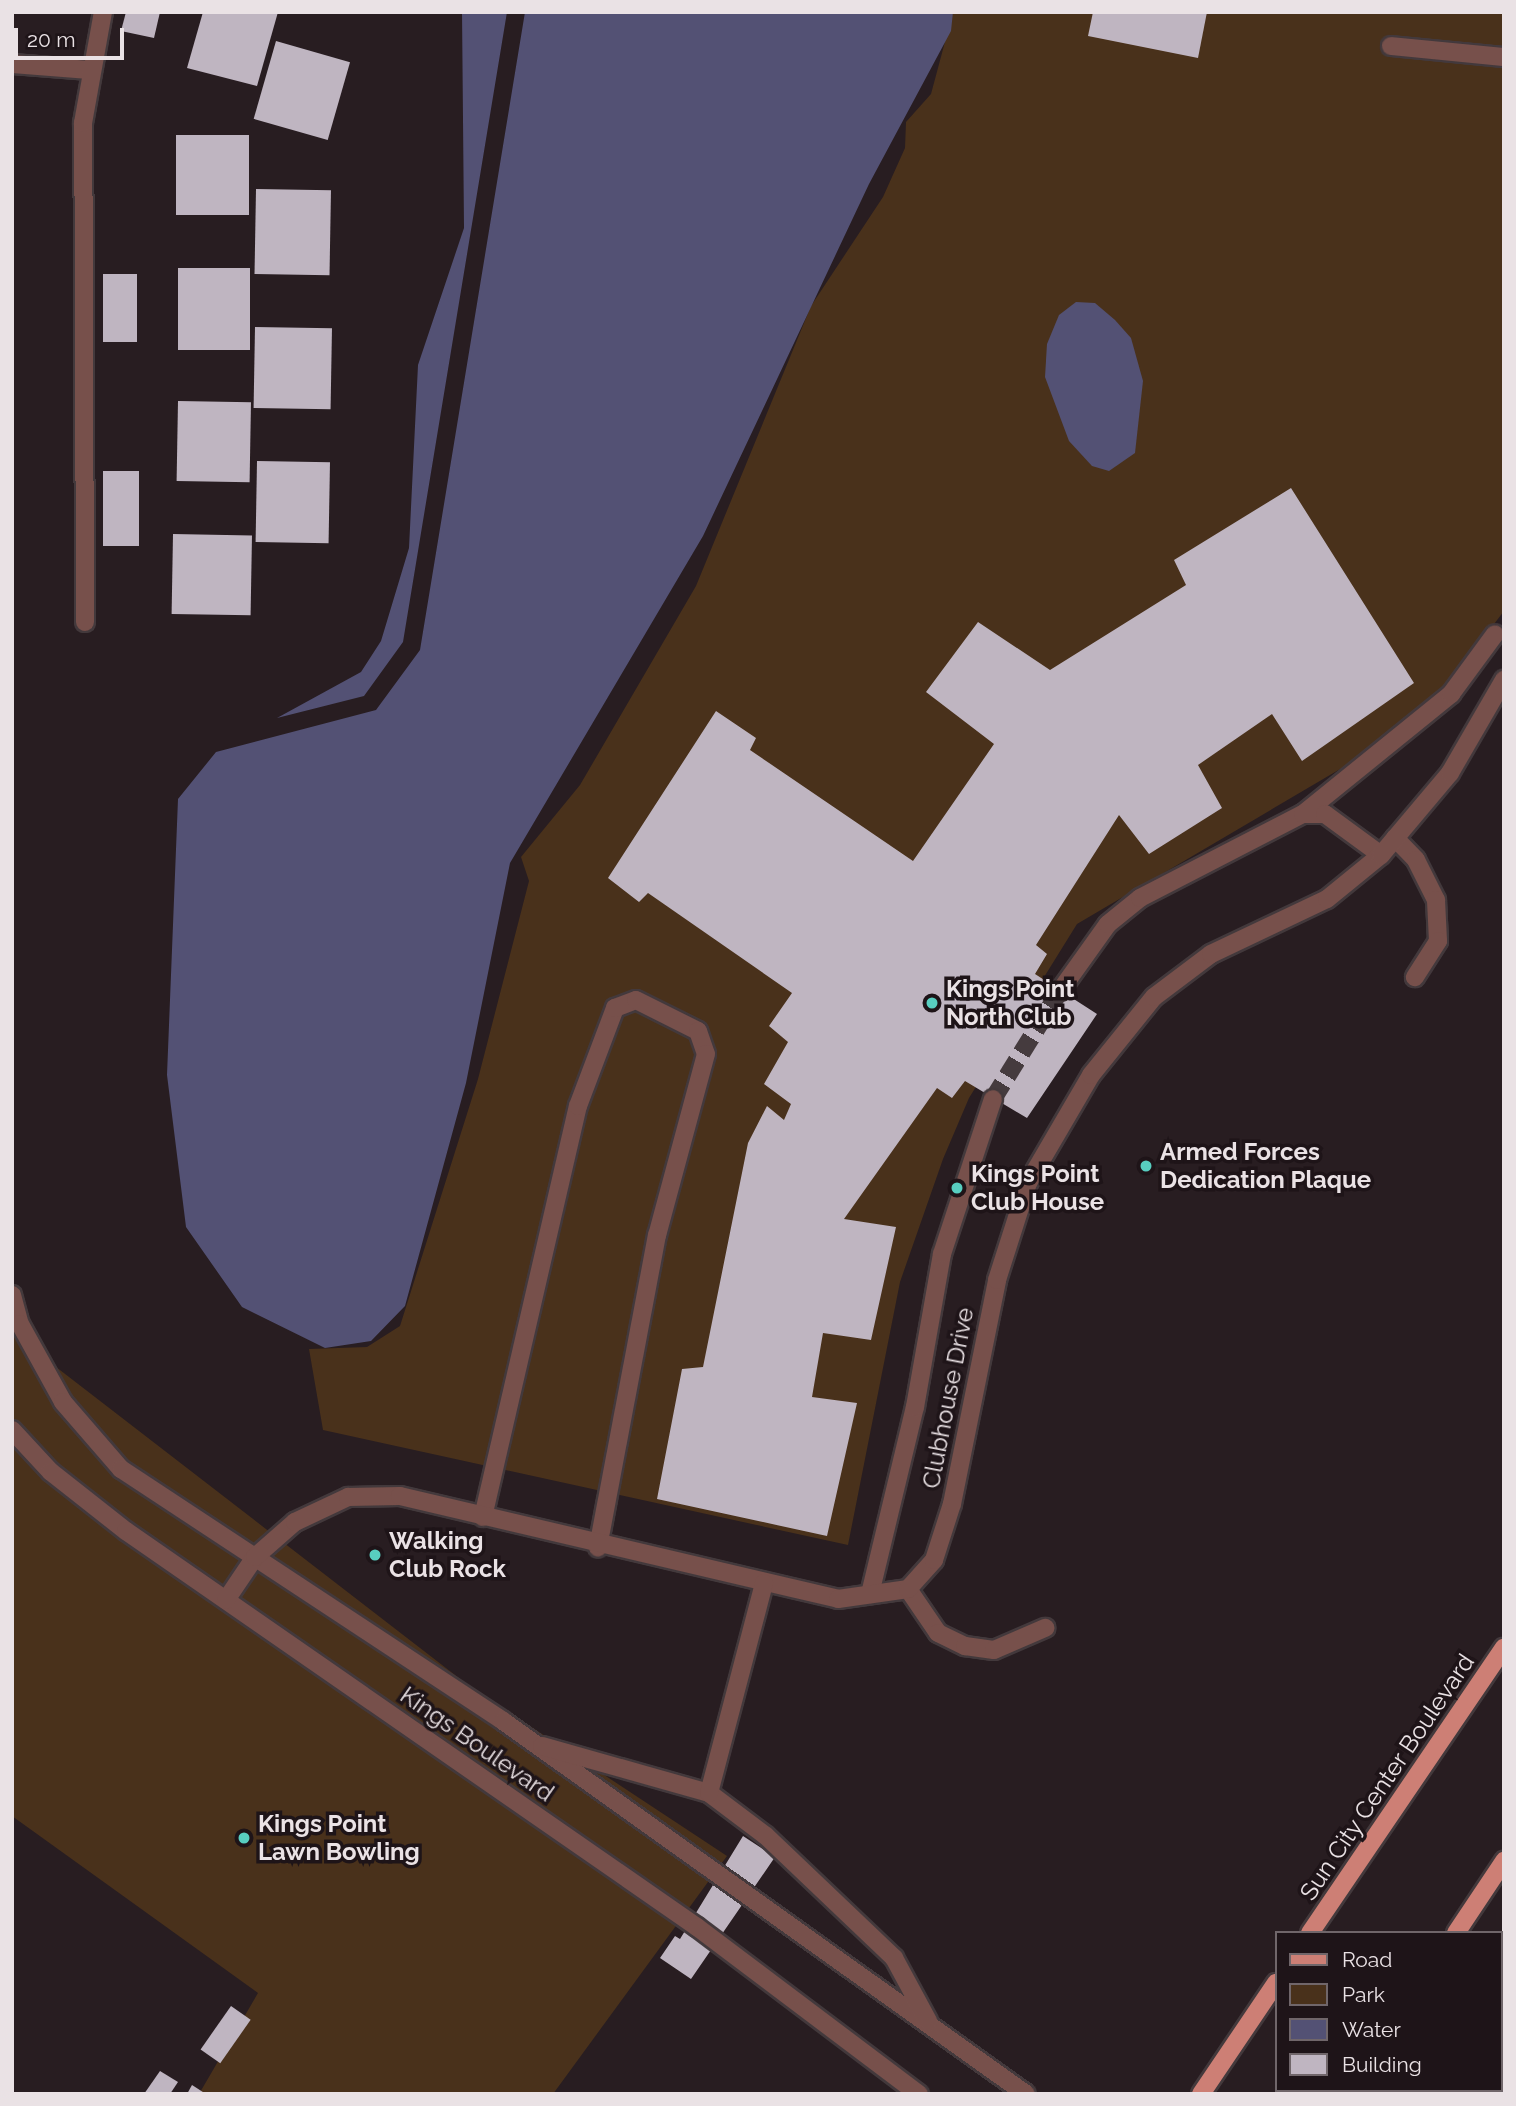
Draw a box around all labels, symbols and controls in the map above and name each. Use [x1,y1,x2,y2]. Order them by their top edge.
scale bar [18,14,128,58]
text: 20 m [27,27,75,52]
place label: Kings Point North Club [946,975,1075,1031]
marker: Kings Point North Club [924,995,940,1011]
place label: Armed Forces Dedication Plaque [1160,1138,1371,1194]
marker: Armed Forces Dedication Plaque [1138,1158,1154,1174]
place label: Kings Point Club House [971,1160,1104,1216]
marker: Kings Point Club House [949,1180,965,1196]
street label: Clubhouse Drive [916,1305,980,1491]
place label: Walking Club Rock [389,1527,506,1583]
marker: Walking Club Rock [367,1547,383,1563]
street label: Sun City Center Boulevard [1293,1648,1481,1906]
street label: Kings Boulevard [395,1680,559,1808]
place label: Kings Point Lawn Bowling [258,1810,420,1866]
marker: Kings Point Lawn Bowling [236,1830,252,1846]
legend [1274,1931,1502,2092]
text: Road [1342,1947,1392,1972]
text: Park [1342,1982,1385,2007]
text: Water [1342,2017,1401,2042]
text: Building [1342,2052,1422,2077]

